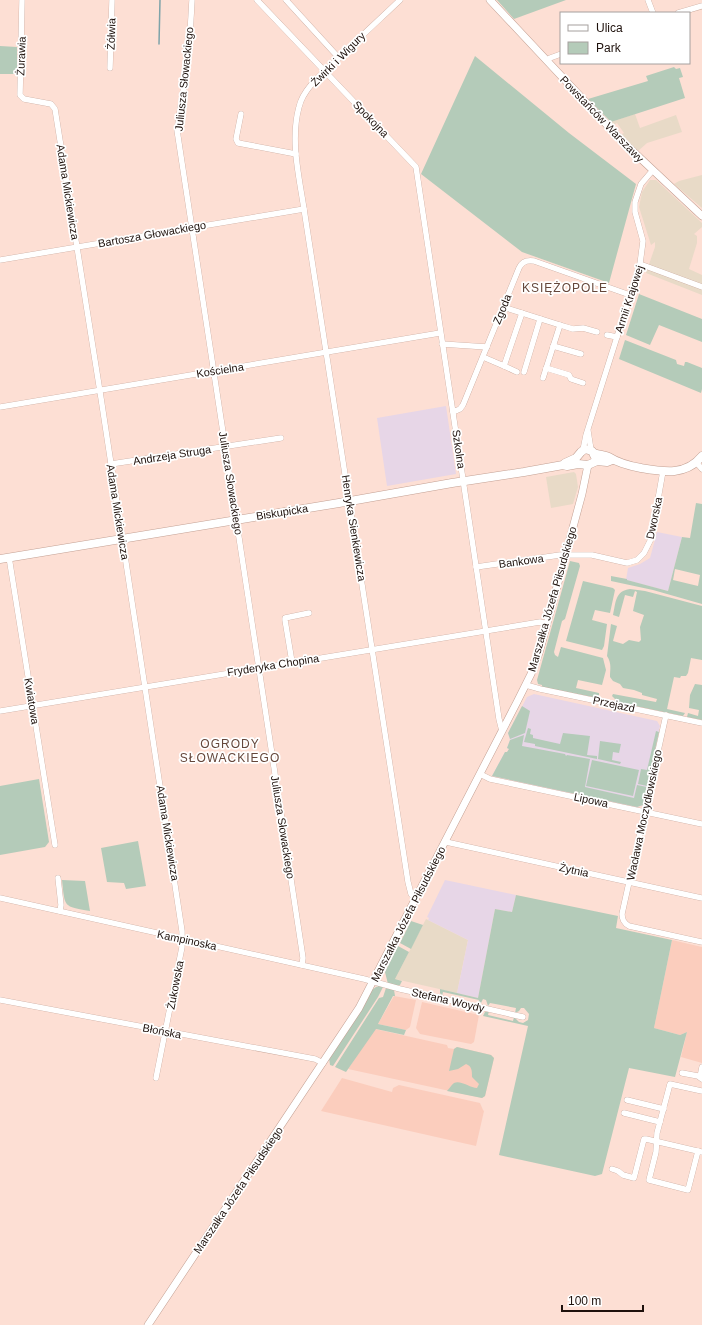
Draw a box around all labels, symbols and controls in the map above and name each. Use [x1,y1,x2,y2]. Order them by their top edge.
legend [560,12,690,64]
street label: Żółwia [104,17,118,50]
text: Ulica [596,21,623,35]
street label: Juliusza Słowackiego [173,26,195,132]
street label: Żwirki i Wigury [308,29,368,89]
street label: Żurawia [14,35,28,76]
text: Park [596,41,622,55]
street label: Powstańców Warszawy [558,73,647,165]
street label: Spokojna [351,98,392,140]
street label: Adama Mickiewicza [55,143,82,242]
street label: Bartosza Głowackiego [97,219,207,249]
street label: Armii Krajowej [612,264,646,334]
district label: KSIĘŻOPOLE [522,281,608,295]
street label: Zgoda [491,291,514,326]
street label: Kościelna [196,360,245,380]
street label: Szkolna [450,429,468,470]
street label: Juliusza Słowackiego [217,430,245,536]
street label: Andrzeja Struga [132,443,213,467]
street label: Adama Mickiewicza [105,463,132,562]
street label: Henryka Sienkiewicza [340,474,368,583]
street label: Dworska [644,495,664,540]
street label: Biskupicka [255,502,310,522]
street label: Marszałka Józefa Piłsudskiego [526,525,578,673]
street label: Bankowa [498,552,545,570]
street label: Fryderyka Chopina [226,652,321,678]
street label: Kwiatowa [22,677,42,726]
street label: Przejazd [592,694,636,714]
district label: OGRODY SŁOWACKIEGO [180,737,280,765]
street label: Wacława Moczydłowskiego [624,748,664,882]
street label: Juliusza Słowackiego [269,774,297,880]
street label: Adama Mickiewicza [155,784,182,883]
street label: Lipowa [573,791,610,810]
street label: Marszałka Józefa Piłsudskiego [369,844,447,984]
street label: Żytnia [558,861,591,879]
street label: Kampinoska [156,928,219,952]
street label: Żukowska [164,959,186,1010]
street label: Stefana Woydy [410,986,486,1014]
street label: Błońska [142,1021,183,1041]
street label: Marszałka Józefa Piłsudskiego [191,1124,285,1256]
scale bar [562,1287,643,1313]
text: 100 m [568,1294,601,1308]

